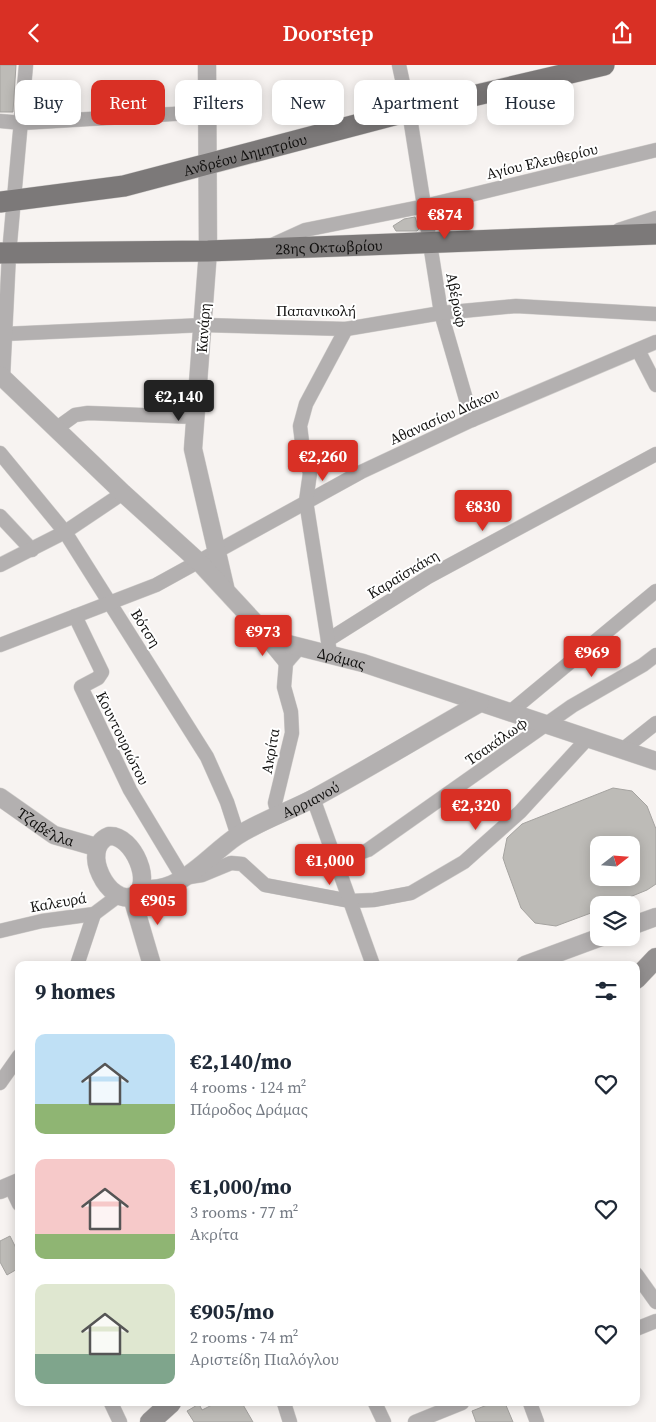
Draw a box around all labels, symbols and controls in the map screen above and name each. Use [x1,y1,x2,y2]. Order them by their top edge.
text: Doorstep [282,18,374,48]
icon: back [20,19,48,47]
icon: share [608,19,636,47]
chip: Buy [15,80,81,125]
chip: Rent [91,80,165,125]
chip: Filters [175,80,262,125]
chip: New [272,80,344,125]
chip: Apartment [354,80,477,125]
chip: House [487,80,574,125]
street label: Ανδρέου Δημητρίου [181,128,309,181]
street label: Αγίου Ελευθερίου [484,138,600,184]
pin: €874 [415,197,475,240]
text: €874 [428,203,462,225]
street label: 28ης Οκτωβρίου [275,234,383,259]
street label: Αβέρωφ [441,271,473,329]
street label: Παπανικολή [276,300,356,321]
street label: Κανάρη [191,302,215,354]
pin: €2,140 [138,379,220,422]
street label: Αθανασίου Διάκου [386,382,502,450]
text: €2,140 [155,385,203,407]
pin: €2,260 [282,439,364,482]
text: €2,260 [299,445,347,467]
pin: €830 [453,489,513,532]
text: €830 [466,495,500,517]
street label: Καραϊσκάκη [363,544,443,604]
street label: Βότση [126,605,166,651]
pin: €973 [233,615,293,657]
text: €973 [246,620,280,642]
pin: €969 [562,635,622,678]
street label: Δράμας [315,641,368,674]
text: €969 [575,641,609,663]
street label: Κουντουριώτου [91,688,155,788]
street label: Τσακάλωφ [461,712,531,770]
street label: Ακρίτα [256,726,284,775]
street label: Αρριανού [278,776,343,822]
pin: €2,320 [435,789,517,831]
text: €2,320 [452,794,500,816]
street label: Τζαβέλλα [13,802,77,851]
north arrow [590,836,640,886]
map controls [590,836,640,946]
pin: €1,000 [289,843,371,886]
text: €1,000 [306,849,354,871]
pin: €905 [128,883,188,926]
street label: Καλευρά [28,887,89,917]
text: €905 [141,889,175,911]
button: layers [590,896,640,946]
text: 9 homes [35,977,115,1006]
icon: filters [592,977,620,1005]
text: €2,140/mo [190,1047,292,1076]
icon: home [75,1054,135,1114]
icon: heart [592,1070,620,1098]
text: 4 rooms · 124 m² [190,1076,306,1098]
text: Πάροδος Δράμας [190,1098,308,1120]
text: €1,000/mo [190,1172,292,1201]
icon: home [75,1179,135,1239]
icon: heart [592,1195,620,1223]
text: 3 rooms · 77 m² [190,1201,298,1223]
text: Ακρίτα [190,1223,239,1245]
text: €905/mo [190,1297,274,1326]
icon: home [75,1304,135,1364]
icon: heart [592,1320,620,1348]
text: 2 rooms · 74 m² [190,1326,298,1348]
text: Αριστείδη Πιαλόγλου [190,1348,339,1370]

